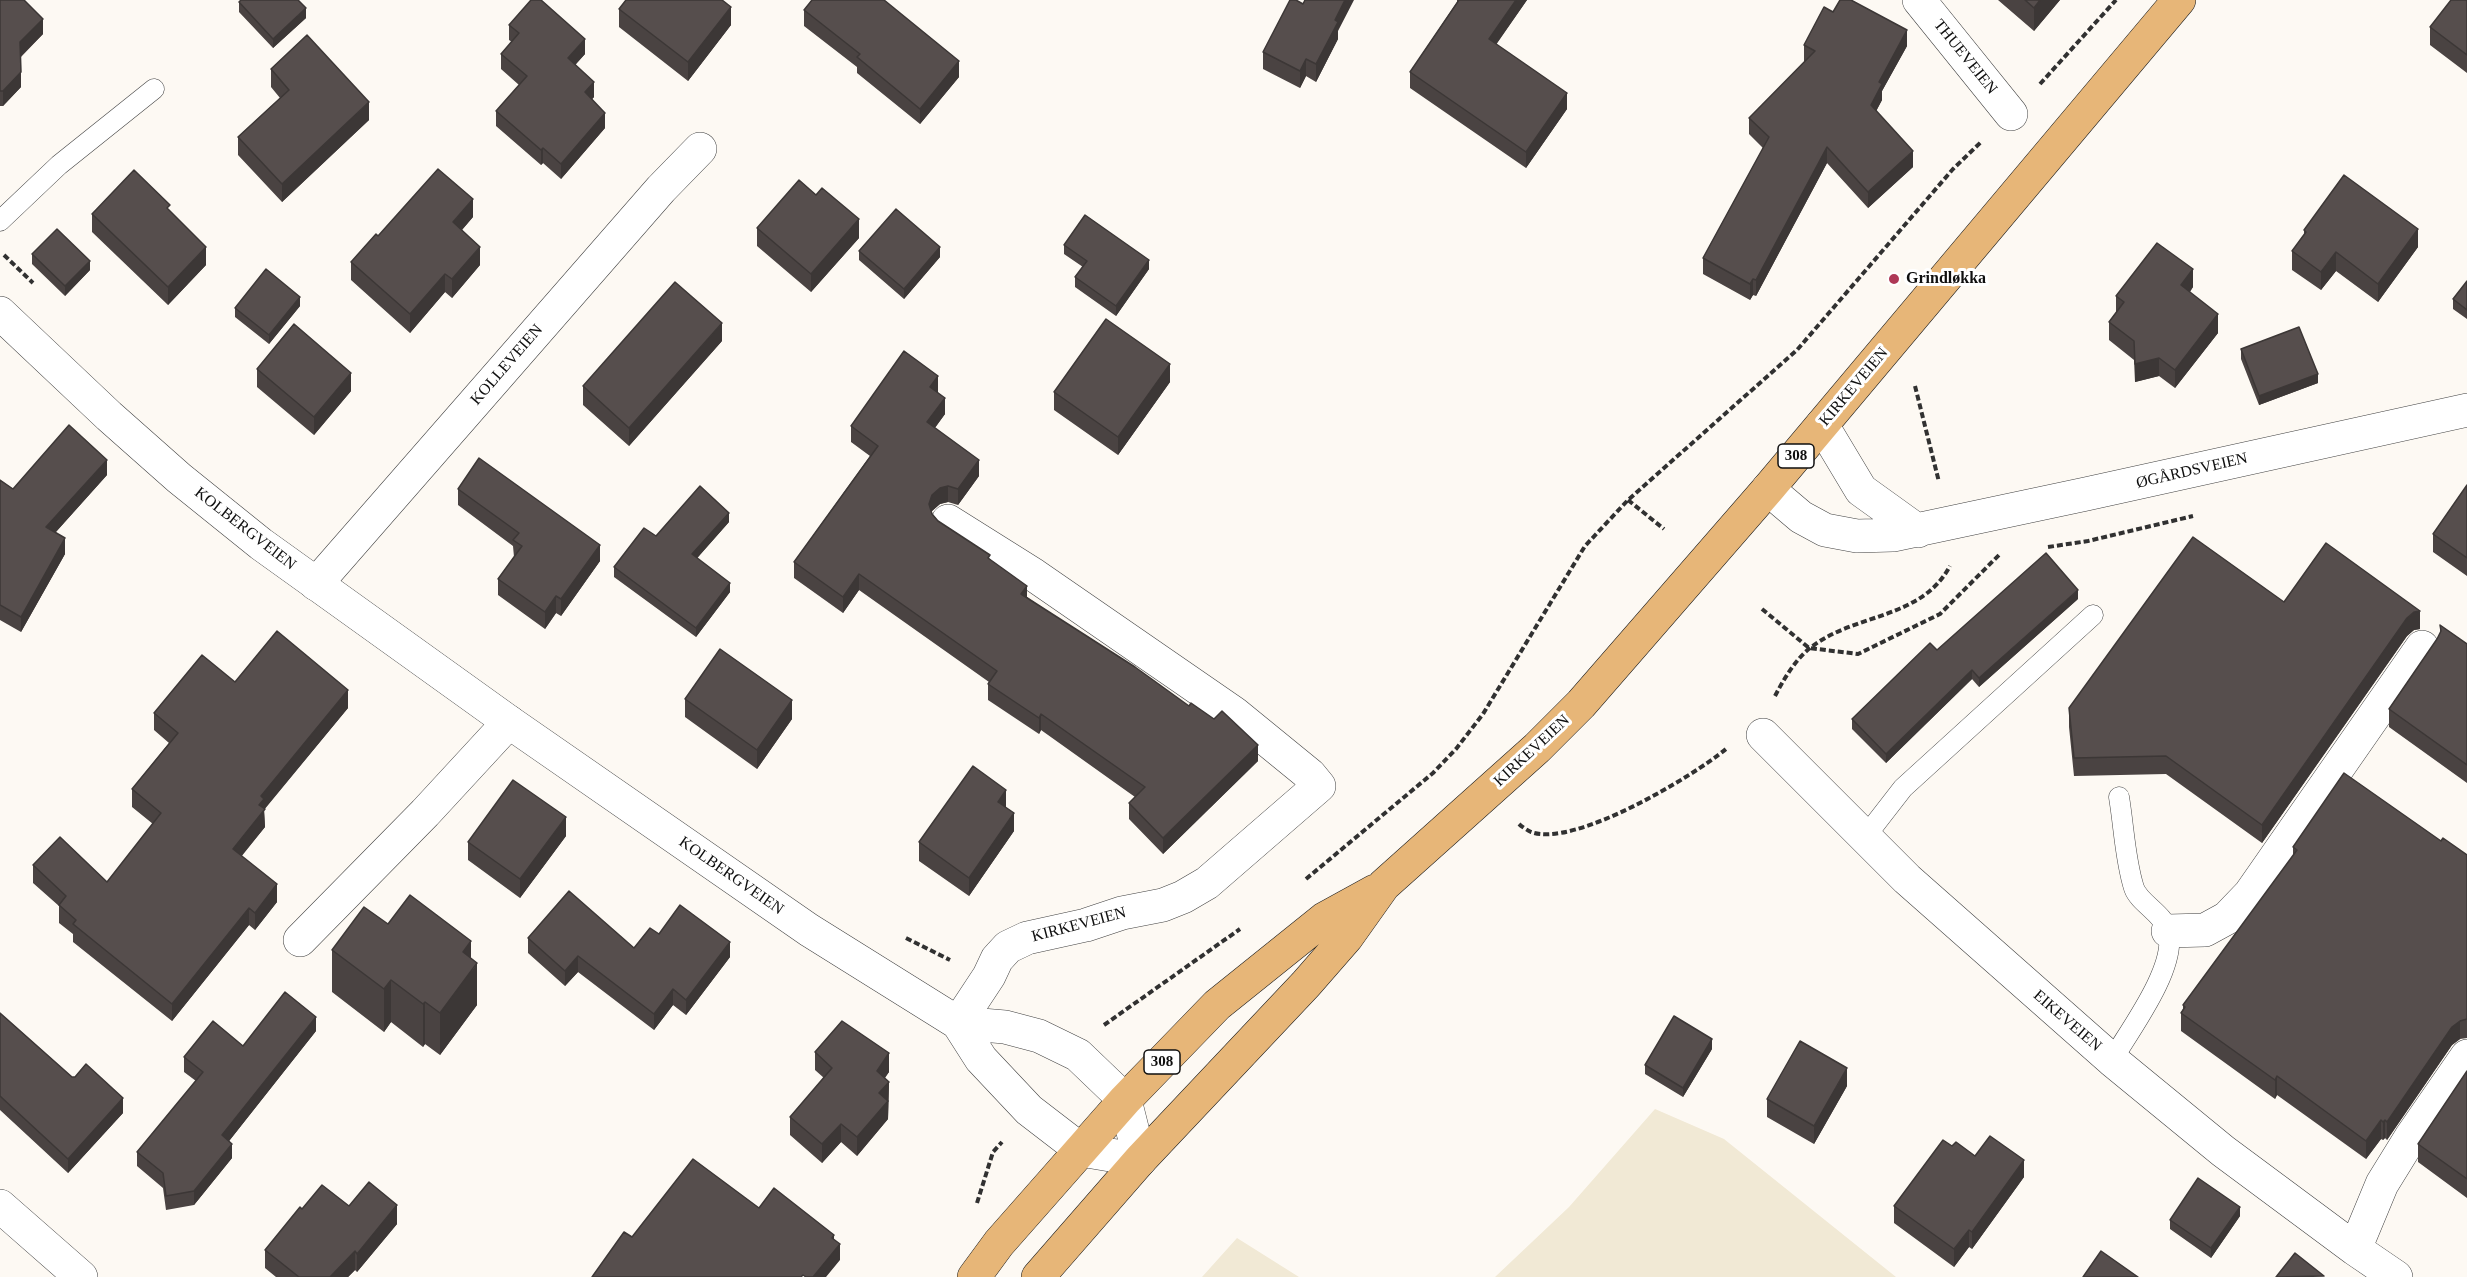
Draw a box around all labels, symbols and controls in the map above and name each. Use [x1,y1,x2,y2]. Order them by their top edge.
street label: THUEVEIEN [1929,16,2001,98]
place label: Grindløkka [1906,269,1986,289]
marker: Grindløkka [1887,272,1901,286]
street label: KOLLEVEIEN [467,321,547,409]
street label: KIRKEVEIEN [1816,344,1892,430]
road number: 308 [1778,444,1814,468]
street label: ØGÅRDSVEIEN [2134,449,2250,493]
street label: KOLBERGVEIEN [190,483,300,575]
street label: KIRKEVEIEN [1490,711,1574,791]
street label: KOLBERGVEIEN [675,833,787,919]
street label: KIRKEVEIEN [1030,903,1128,947]
street label: EIKEVEIEN [2029,986,2105,1056]
road number: 308 [1144,1050,1180,1074]

